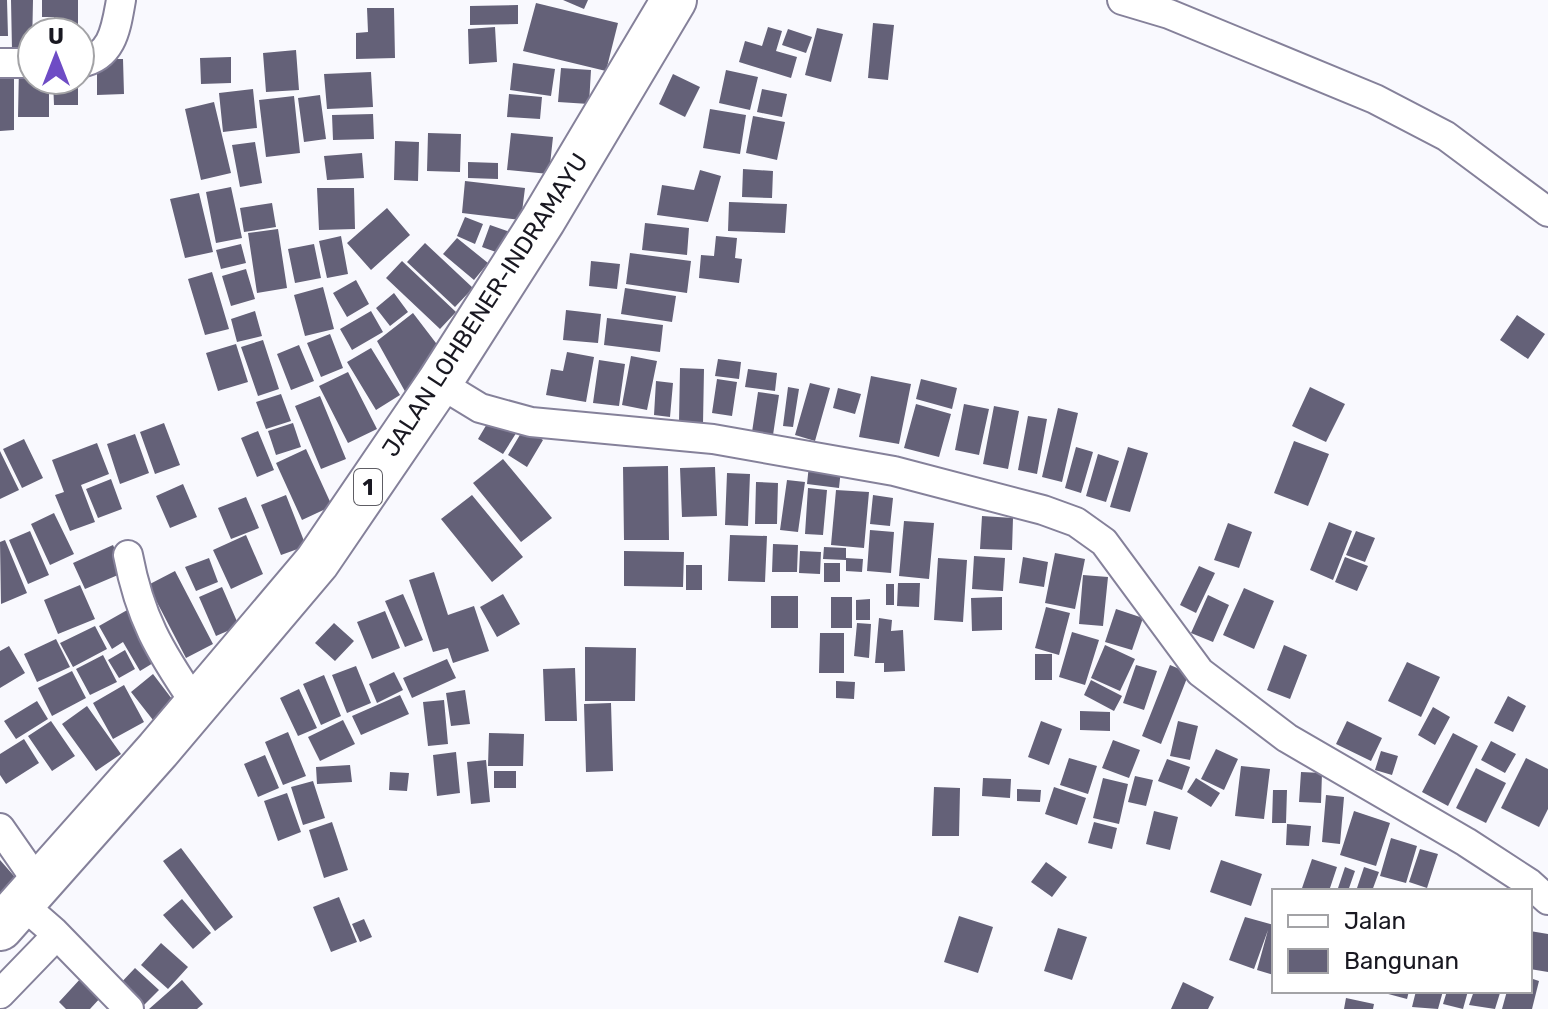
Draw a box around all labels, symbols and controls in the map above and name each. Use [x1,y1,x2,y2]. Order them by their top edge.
north arrow [16,16,96,96]
text: U [48,23,64,50]
street label: JALAN LOHBENER-INDRAMAYU [376,148,594,462]
road number: 1 [354,469,382,505]
legend [1272,889,1532,993]
text: Jalan [1344,907,1406,935]
text: Bangunan [1344,947,1459,975]

